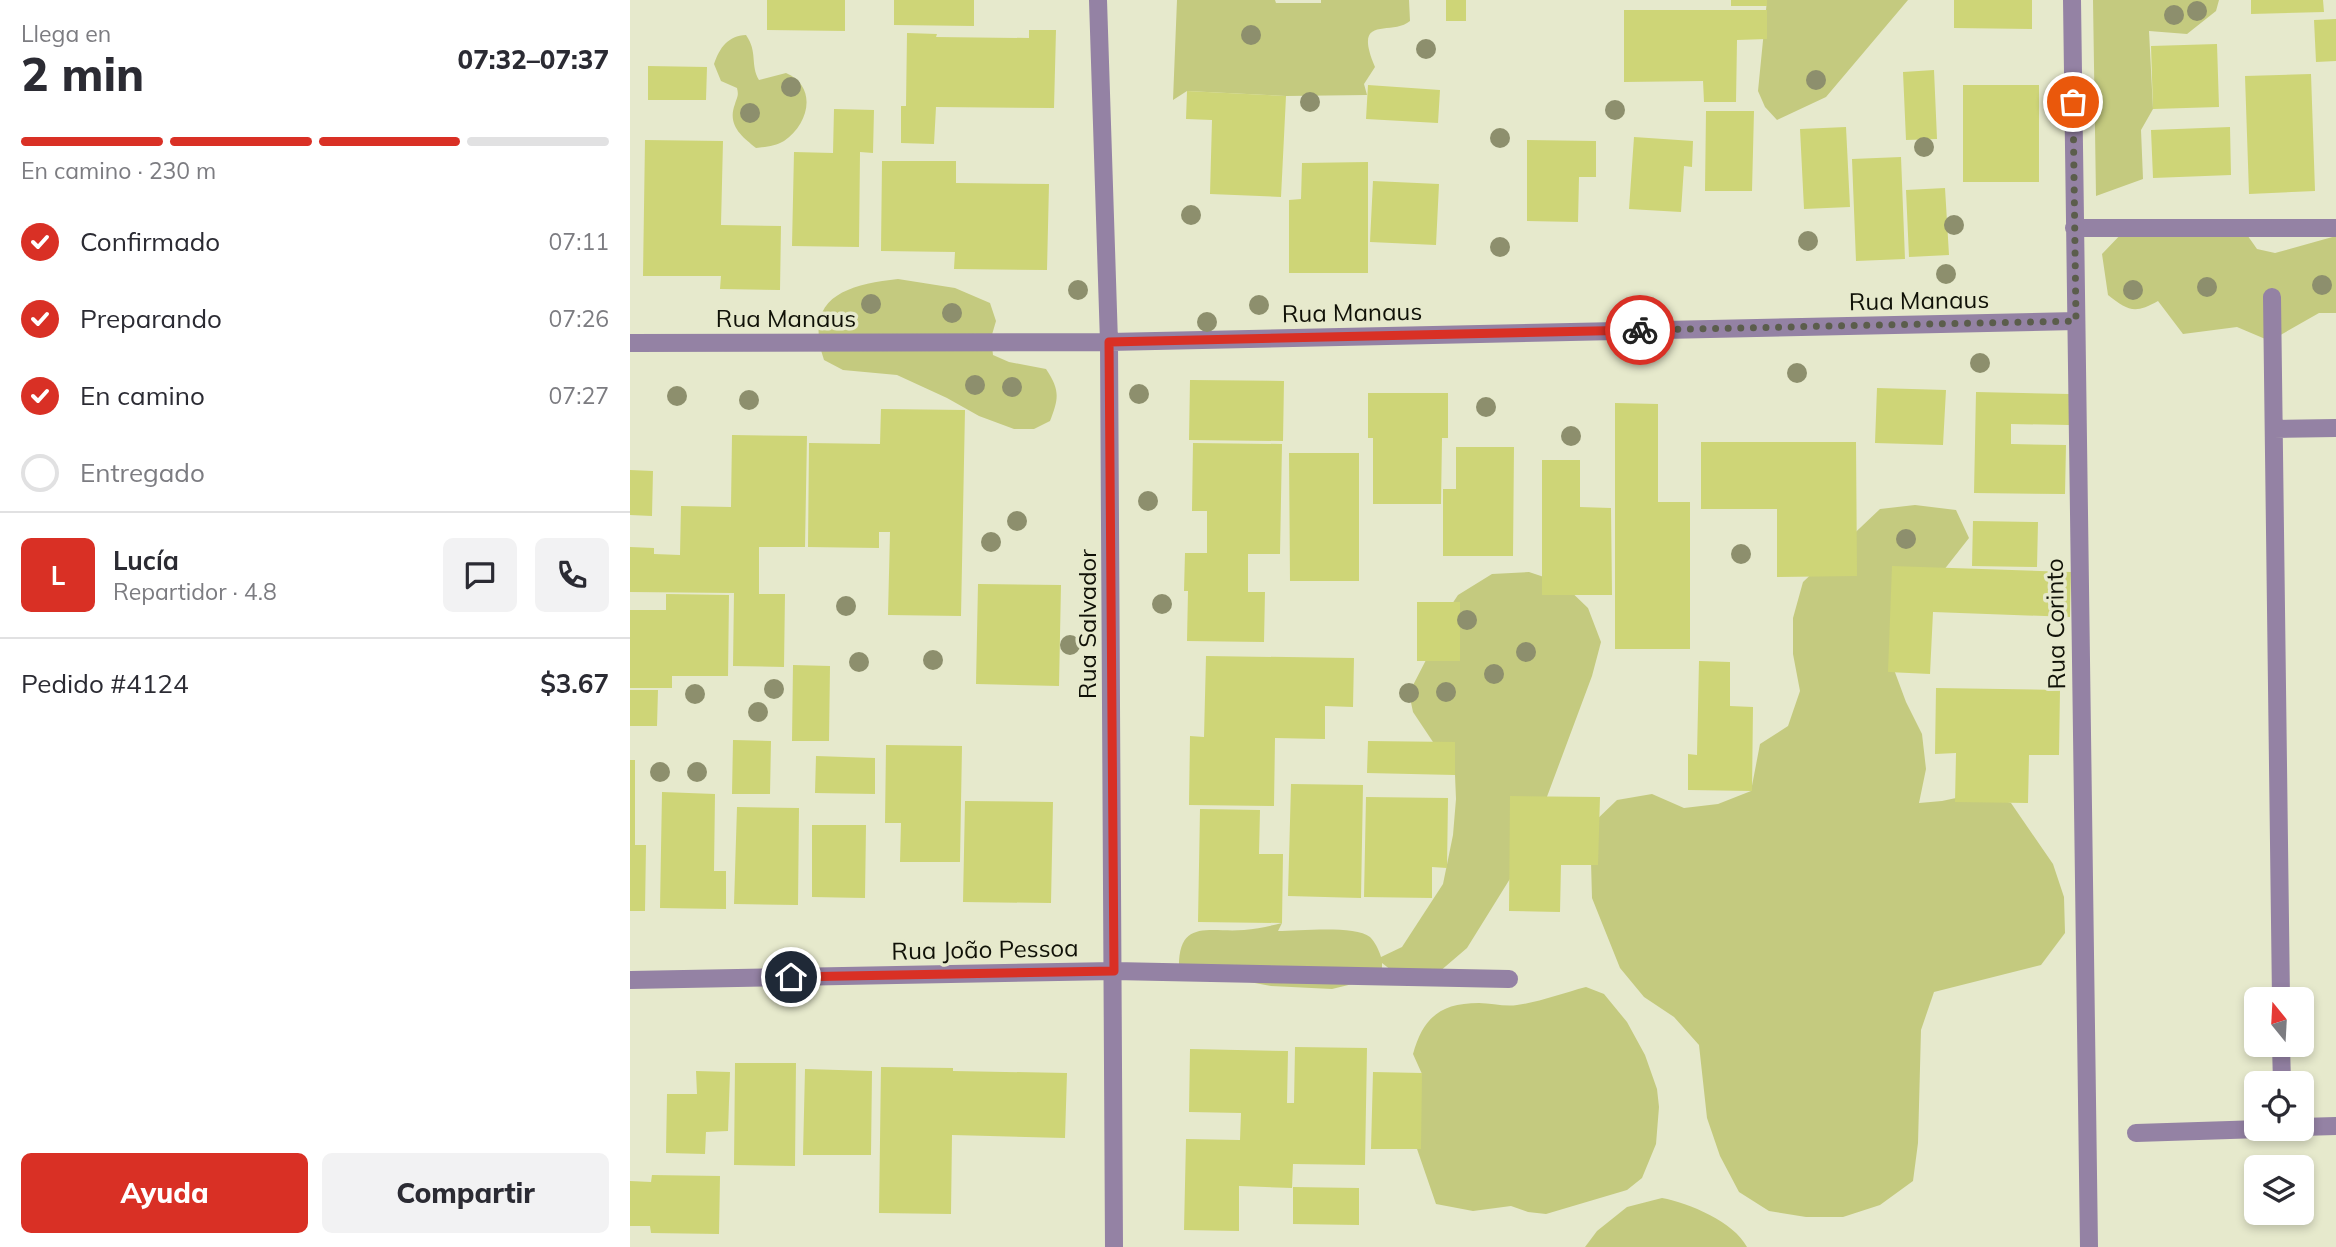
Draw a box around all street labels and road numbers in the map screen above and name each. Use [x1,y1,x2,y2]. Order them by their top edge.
street label: Rua Manaus [1849,284,1989,316]
street label: Rua Manaus [1282,296,1422,328]
street label: Rua Manaus [716,303,856,333]
street label: Rua Salvador [1072,549,1102,699]
street label: Rua Corinto [2039,558,2071,690]
street label: Rua João Pessoa [891,932,1079,966]

